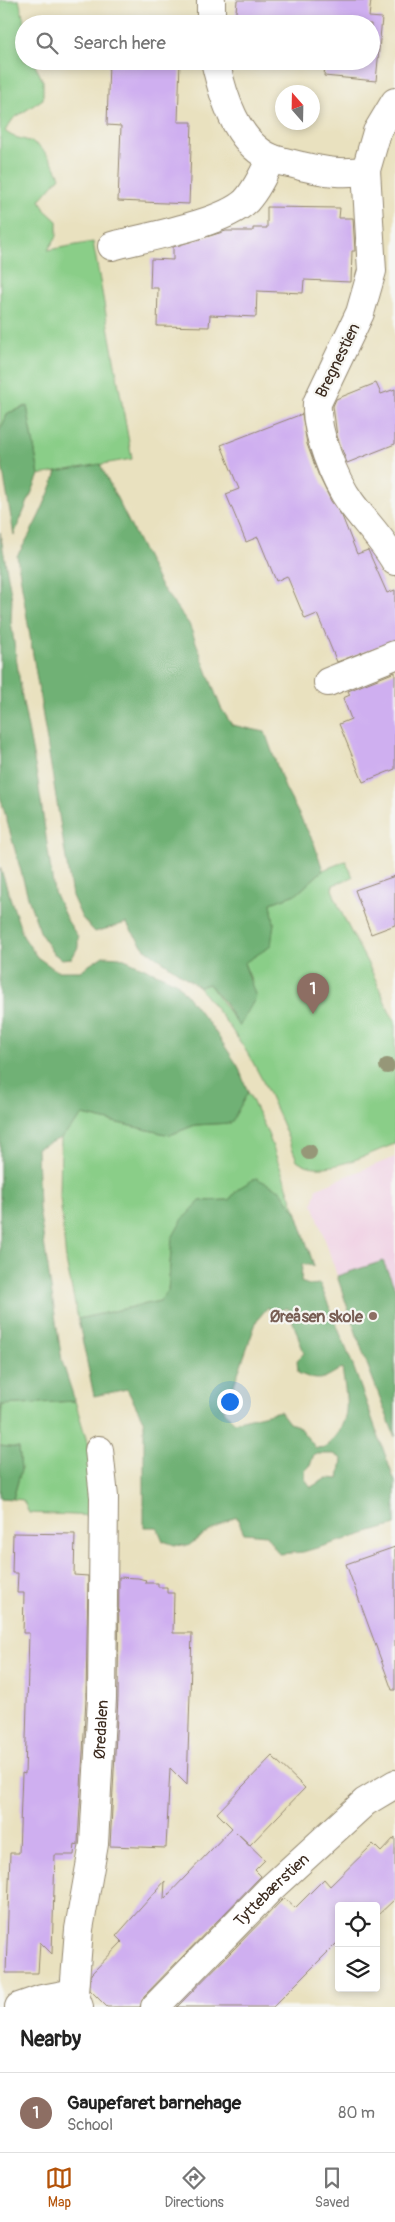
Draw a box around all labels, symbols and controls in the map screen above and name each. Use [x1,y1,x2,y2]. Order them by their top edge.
search box [15,15,380,70]
icon: search [33,29,61,57]
text: Search here [73,31,166,55]
north arrow [275,85,320,130]
street label: Bregnestien [311,320,365,401]
pin: 1 [297,973,329,1014]
place label: Øreåsen skole [270,1307,364,1327]
marker: Øreåsen skole [367,1310,379,1322]
your location [217,1389,243,1415]
street label: Øredalen [90,1699,113,1760]
street label: Tyttebærstien [230,1849,313,1931]
map controls [335,1902,380,1992]
button: locate [335,1902,380,1947]
button: layers [335,1947,380,1992]
text: Nearby [20,2026,81,2053]
text: Gaupefaret barnehage [67,2091,241,2115]
text: 1 [33,2103,39,2123]
text: 80 m [338,2103,375,2123]
text: School [67,2115,113,2135]
tab: Map [45,2164,73,2211]
tab: Directions [164,2164,224,2211]
tab: Saved [315,2164,350,2211]

